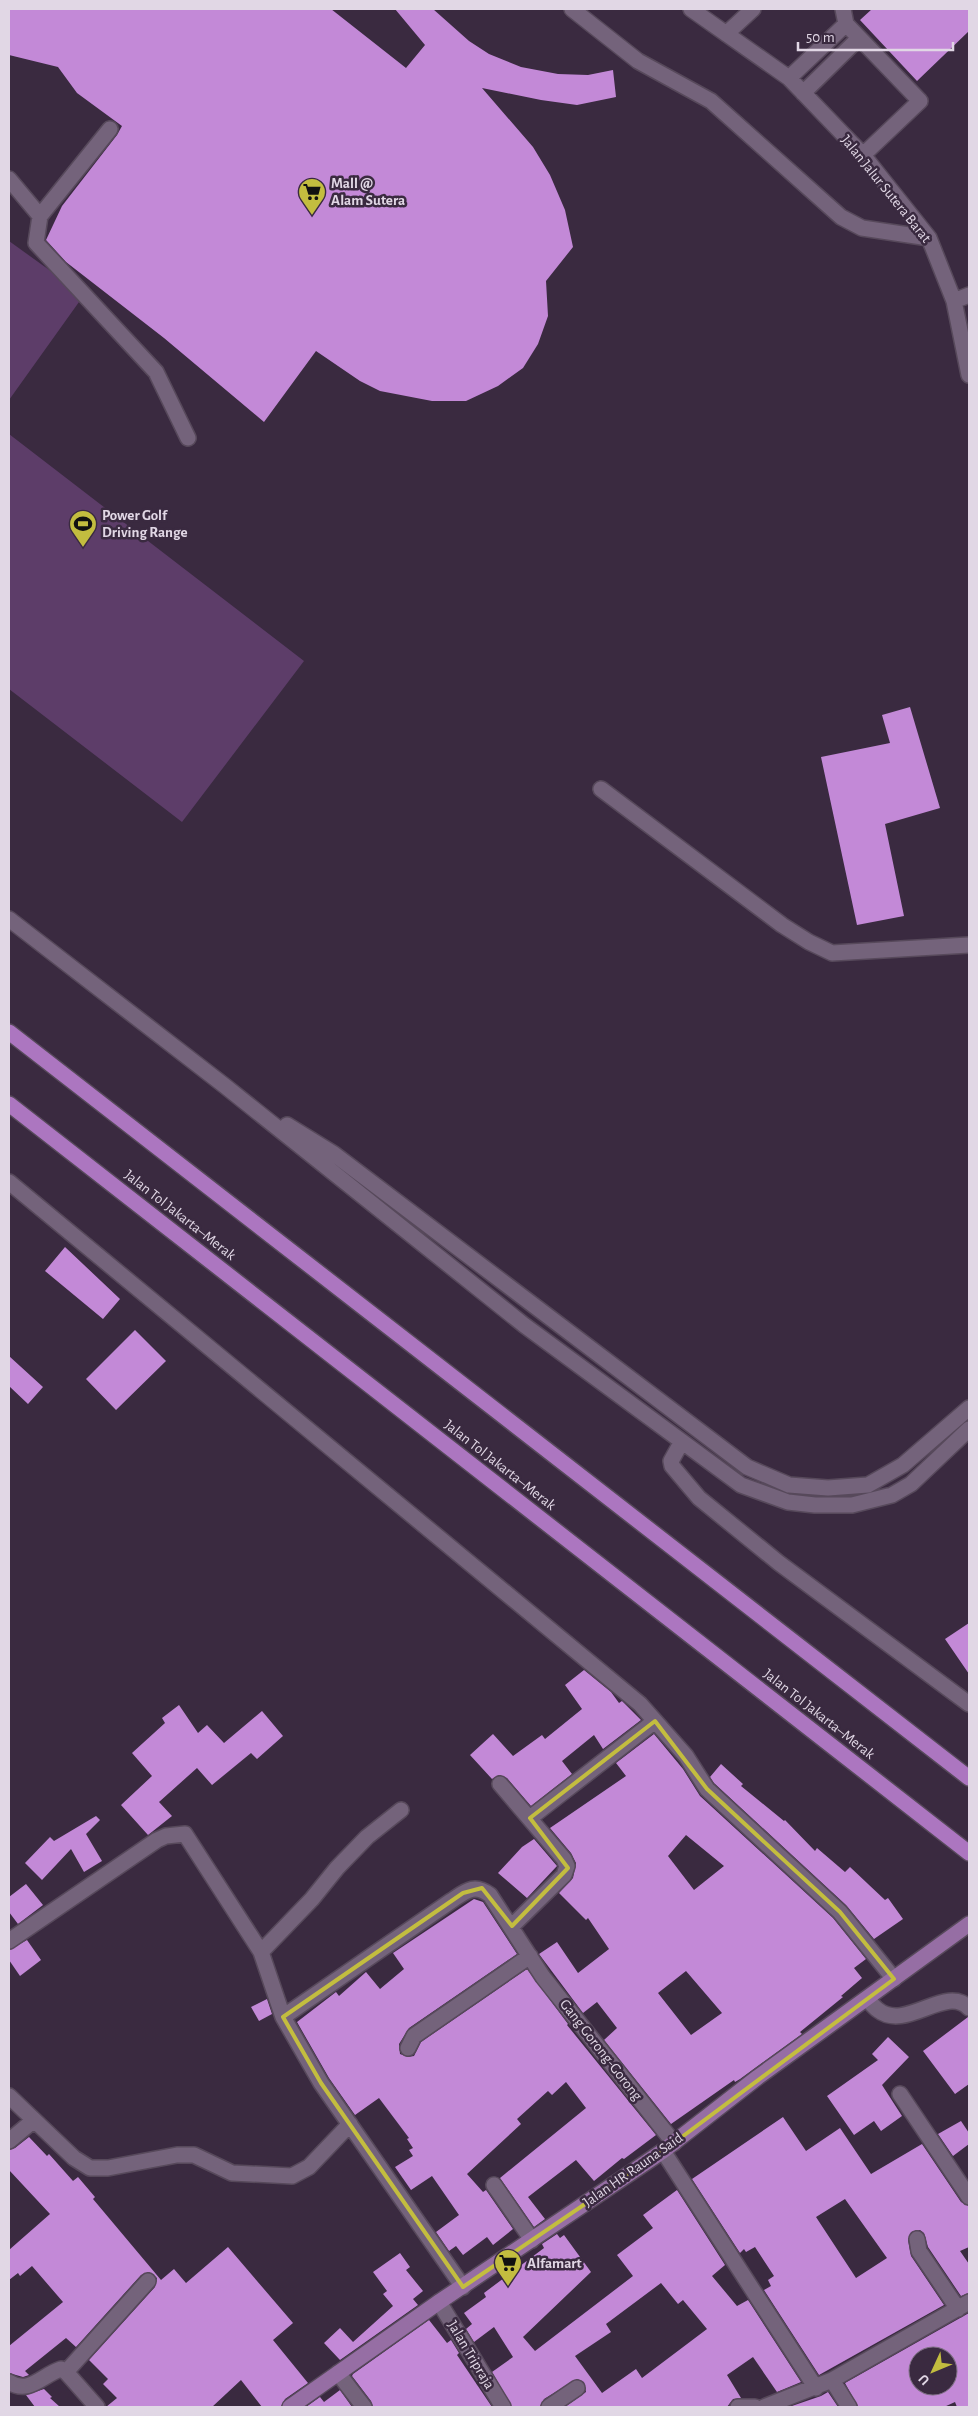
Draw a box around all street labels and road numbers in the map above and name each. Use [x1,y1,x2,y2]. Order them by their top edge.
street label: Jalan Jalur Sutera Barat [838,132,934,246]
street label: Jalan Tol Jakarta–Merak [122,1167,239,1263]
street label: Jalan Tol Jakarta–Merak [442,1417,559,1513]
street label: Jalan Tol Jakarta–Merak [761,1666,878,1762]
street label: Gang Gorong-Gorong [557,1997,645,2104]
street label: Jalan HR Rauna Said [580,2130,686,2210]
street label: Jalan Tripraja [445,2318,497,2392]

